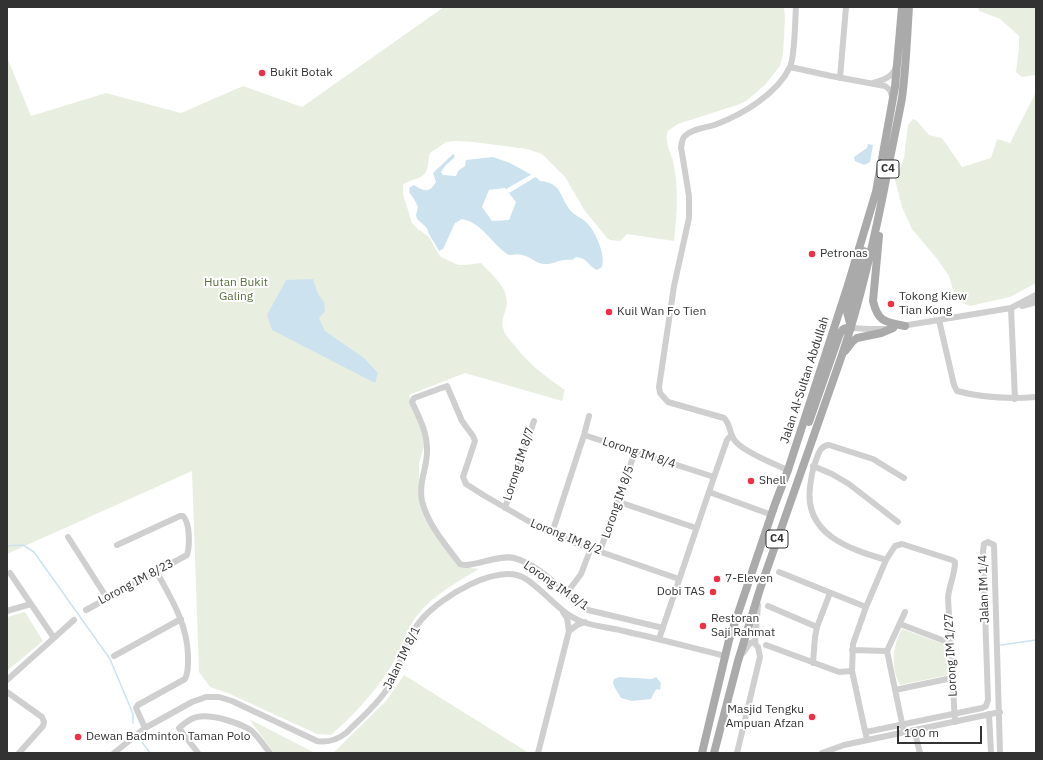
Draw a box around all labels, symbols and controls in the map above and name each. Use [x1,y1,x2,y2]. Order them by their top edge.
place label: Bukit Botak [270,66,333,80]
marker: Bukit Botak [257,68,267,78]
road number: C4 [877,160,899,178]
place label: Petronas [820,247,868,261]
marker: Petronas [807,249,817,259]
park label: Hutan Bukit Galing [204,276,268,304]
place label: Tokong Kiew Tian Kong [899,290,967,318]
marker: Tokong Kiew Tian Kong [886,299,896,309]
place label: Kuil Wan Fo Tien [617,305,706,319]
marker: Kuil Wan Fo Tien [604,307,614,317]
street label: Jalan Al-Sultan Abdullah [778,315,832,445]
street label: Lorong IM 8/7 [500,426,538,502]
street label: Lorong IM 8/4 [601,434,677,472]
street label: Lorong IM 8/5 [599,464,637,540]
place label: Shell [759,474,786,488]
marker: Shell [746,476,756,486]
street label: Lorong IM 8/2 [528,516,604,558]
road number: C4 [766,530,788,548]
street label: Jalan IM 1/4 [976,555,992,623]
street label: Lorong IM 8/23 [96,556,176,608]
street label: Lorong IM 8/1 [521,558,591,614]
place label: 7-Eleven [725,572,773,586]
marker: 7-Eleven [712,574,722,584]
place label: Dobi TAS [657,585,705,599]
marker: Dobi TAS [708,587,718,597]
place label: Restoran Saji Rahmat [711,612,775,640]
street label: Lorong IM 1/27 [942,613,960,697]
marker: Restoran Saji Rahmat [698,621,708,631]
street label: Jalan IM 8/1 [381,624,423,692]
place label: Masjid Tengku Ampuan Afzan [726,703,804,731]
marker: Masjid Tengku Ampuan Afzan [807,712,817,722]
scale bar [899,718,984,744]
text: 100 m [904,725,939,740]
place label: Dewan Badminton Taman Polo [86,730,250,744]
marker: Dewan Badminton Taman Polo [73,732,83,742]

